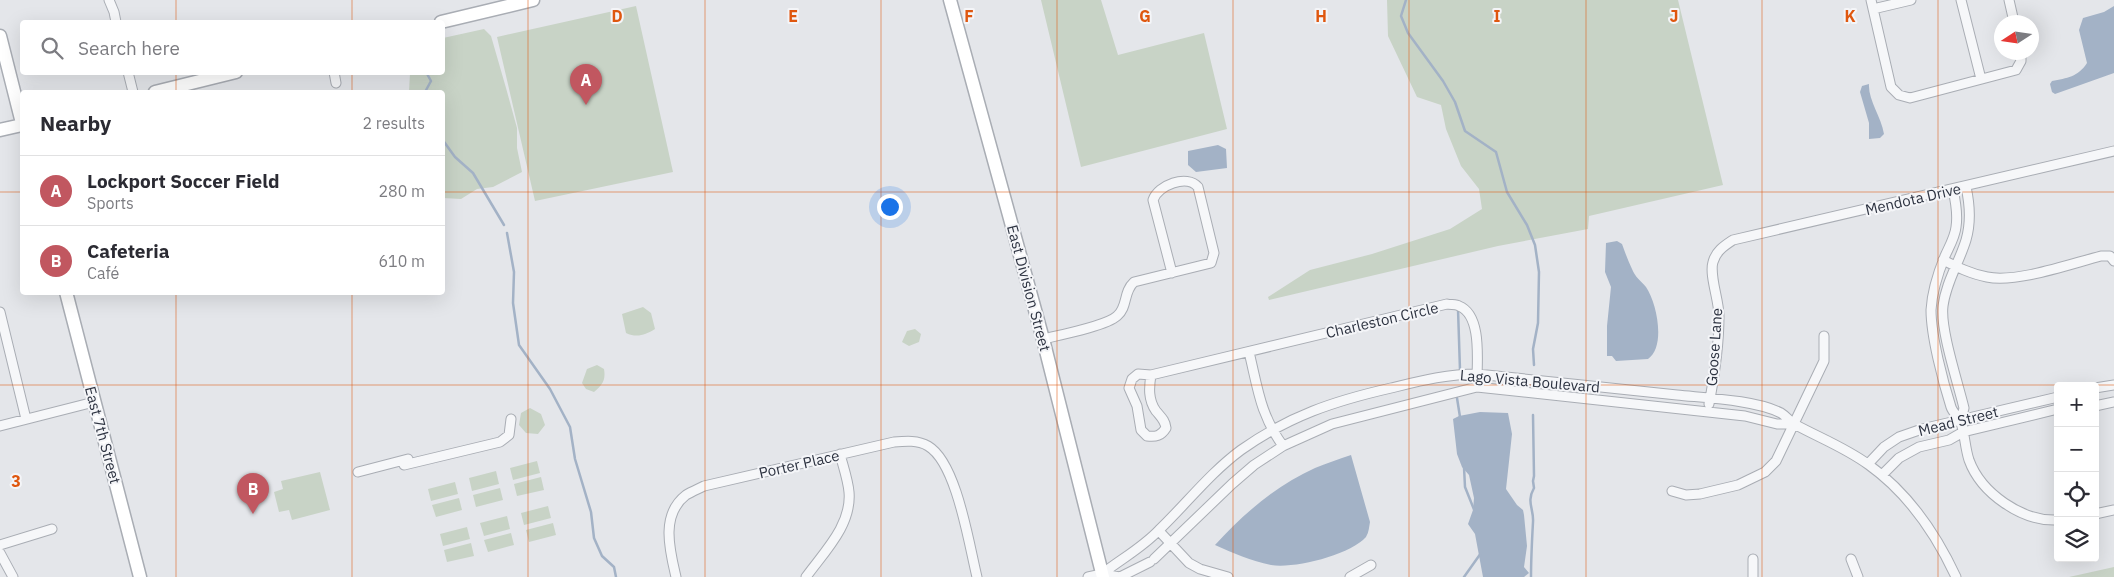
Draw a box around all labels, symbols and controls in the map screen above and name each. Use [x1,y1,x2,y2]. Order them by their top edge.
text: D [611,6,623,26]
text: E [788,6,798,26]
text: F [964,6,974,26]
text: G [1139,6,1151,26]
text: H [1315,6,1327,26]
text: I [1494,6,1501,26]
text: J [1670,6,1678,26]
text: K [1844,6,1856,26]
north arrow [1994,15,2039,60]
search box [20,20,445,75]
icon: search [38,34,66,62]
text: Search here [78,36,180,60]
pin: A [570,64,602,105]
text: Nearby [40,109,111,137]
text: 2 results [362,113,425,133]
text: Lockport Soccer Field [87,169,280,193]
street label: Mendota Drive [1863,179,1963,219]
text: A [51,181,61,201]
text: 280 m [378,181,425,201]
text: Sports [87,193,134,213]
your location [877,194,903,220]
street label: East Division Street [1003,223,1055,353]
text: Cafeteria [87,239,169,263]
text: B [51,251,61,271]
text: 610 m [378,251,425,271]
text: Café [87,263,119,283]
street label: Charleston Circle [1324,298,1440,342]
street label: Goose Lane [1702,307,1726,387]
street label: Lago Vista Boulevard [1459,365,1601,397]
map controls [2054,382,2099,562]
button: + [2054,382,2099,427]
street label: East 7th Street [81,384,125,486]
street label: Mead Street [1916,402,2000,440]
button: − [2054,427,2099,472]
street label: Porter Place [757,446,841,482]
text: 3 [11,471,21,491]
button: locate [2054,472,2099,517]
pin: B [237,473,269,514]
button: layers [2054,517,2099,562]

